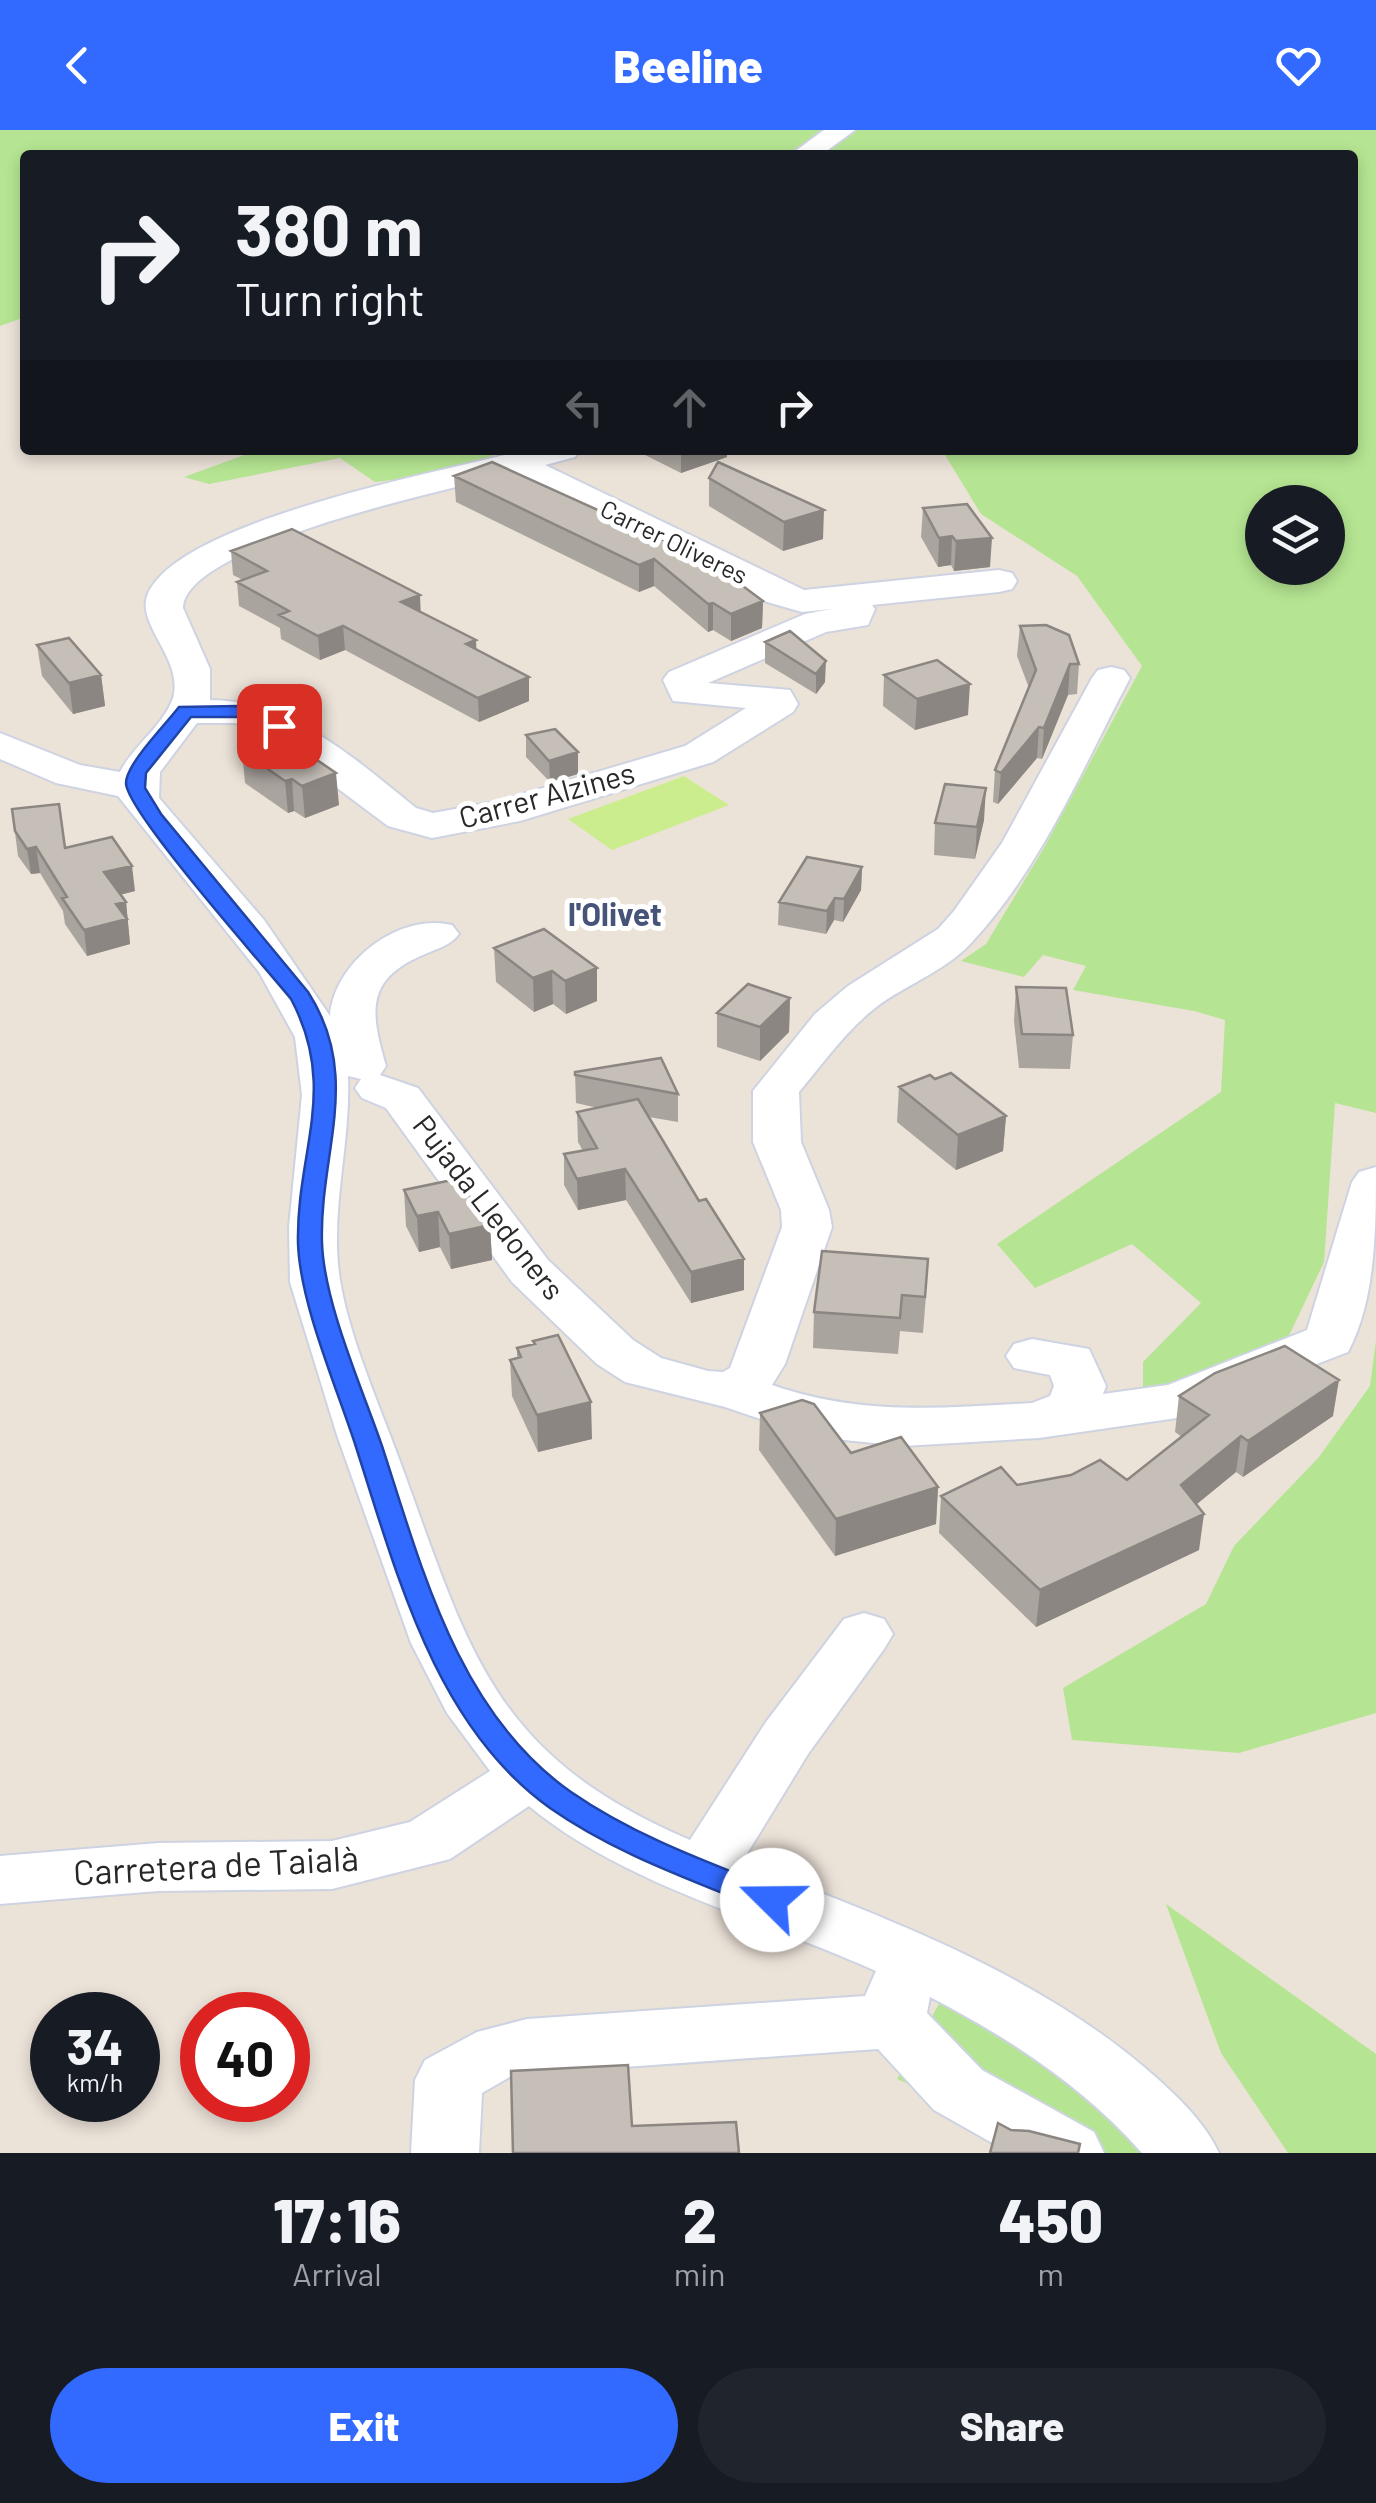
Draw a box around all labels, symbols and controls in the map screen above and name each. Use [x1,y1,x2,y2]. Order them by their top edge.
icon: back [50,38,105,93]
text: Beeline [613,38,763,92]
icon: heart [1271,38,1326,93]
text: 380 m [235,186,423,270]
icon: right [70,190,200,320]
text: Turn right [235,271,425,325]
icon: left [557,380,612,435]
icon: ahead [662,380,717,435]
icon: right [767,380,822,435]
map controls [1245,485,1345,585]
button: layers [1245,485,1345,585]
street label: Carrer Oliveres [596,493,753,590]
pin [237,684,322,769]
icon: arrive [252,699,307,754]
street label: Carrer Alzines [455,753,638,835]
district label: l'Olivet [568,894,662,932]
street label: Pujada Lledoners [406,1107,573,1306]
street label: Carretera de Taialà [72,1836,360,1892]
position arrow [720,1848,824,1952]
speed limit sign: 40 [180,1992,310,2122]
text: 34 [66,2015,124,2075]
text: km/h [67,2067,123,2097]
text: 17:16 [273,2183,401,2255]
text: 2 [683,2183,717,2255]
text: 450 [999,2183,1103,2255]
text: Arrival [292,2254,382,2292]
text: min [674,2254,726,2292]
text: m [1038,2254,1064,2292]
button: Exit [50,2368,678,2483]
button: Share [698,2368,1326,2483]

